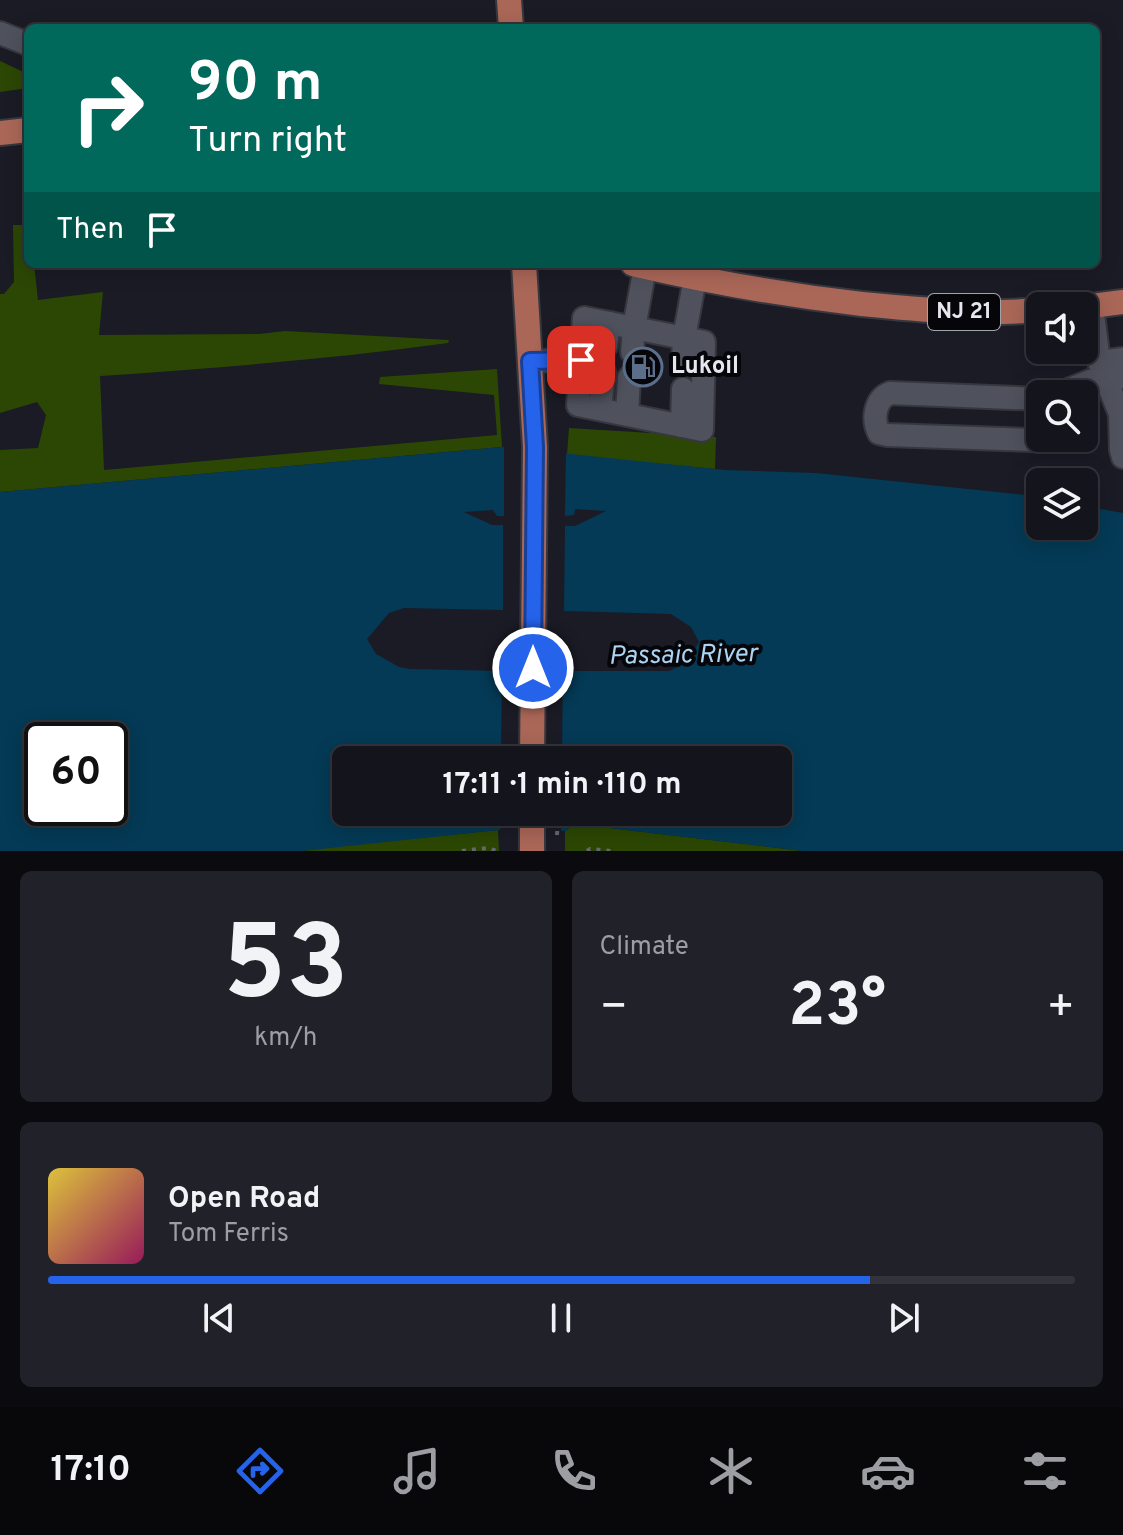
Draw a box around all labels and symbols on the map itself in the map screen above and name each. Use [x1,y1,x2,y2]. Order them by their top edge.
road number: NJ 21 [928,294,1000,330]
pin [547,326,615,394]
fuel station icon: Lukoil [622,346,664,388]
place label: Lukoil [671,352,739,382]
position arrow [491,626,575,710]
water label: Passaic River [608,638,760,674]
speed limit sign: 60 [24,722,128,826]

